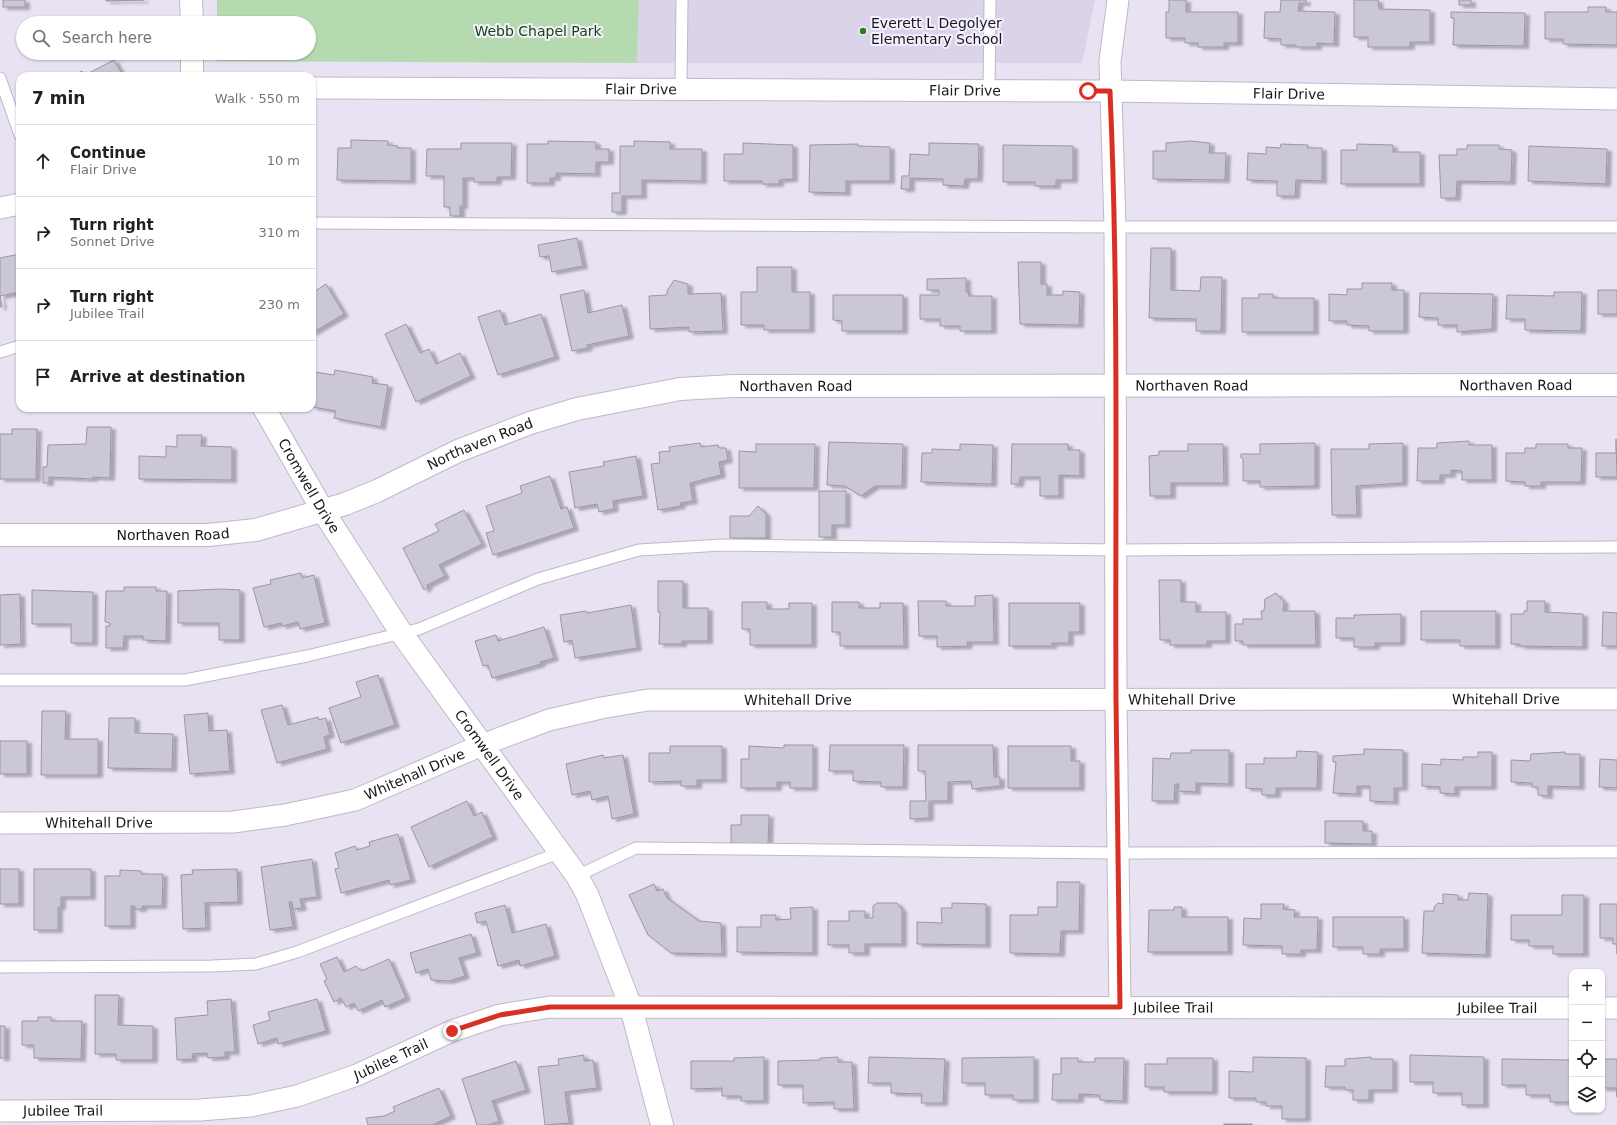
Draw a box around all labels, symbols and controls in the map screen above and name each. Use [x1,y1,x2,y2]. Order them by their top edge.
place label: Everett L Degolyer Elementary School [871,15,1003,47]
search box [16,16,316,60]
park label: Webb Chapel Park [474,23,602,39]
marker: Everett L Degolyer Elementary School [858,26,868,36]
icon: search [30,27,52,49]
text: Search here [62,29,152,47]
street label: Flair Drive [605,81,677,97]
street label: Flair Drive [929,82,1001,99]
route start [1079,82,1097,100]
street label: Flair Drive [1253,85,1325,102]
text: 7 min [32,88,85,108]
text: Walk · 550 m [215,91,300,106]
text: Continue [70,144,146,162]
icon: ahead [32,150,54,172]
text: 10 m [267,153,300,168]
text: Flair Drive [70,162,137,177]
text: Turn right [70,216,154,234]
icon: right [32,222,54,244]
text: 310 m [258,225,300,240]
text: Sonnet Drive [70,234,155,249]
text: Turn right [70,288,154,306]
icon: right [32,294,54,316]
text: 230 m [258,297,300,312]
text: Jubilee Trail [70,306,144,321]
icon: arrive [32,366,54,388]
text: Arrive at destination [70,368,245,386]
street label: Northaven Road [1135,377,1248,394]
street label: Northaven Road [1459,377,1572,393]
street label: Northaven Road [739,378,852,394]
street label: Northaven Road [424,415,535,473]
street label: Cromwell Drive [275,436,343,536]
street label: Northaven Road [116,525,230,543]
street label: Whitehall Drive [1128,691,1236,708]
street label: Whitehall Drive [1452,691,1560,707]
street label: Whitehall Drive [744,692,852,708]
street label: Cromwell Drive [452,707,527,803]
street label: Whitehall Drive [362,745,467,803]
street label: Whitehall Drive [45,814,153,831]
map controls [1569,969,1605,1113]
button: + [1569,969,1605,1005]
street label: Jubilee Trail [1132,1000,1213,1016]
street label: Jubilee Trail [1456,1000,1537,1016]
button: − [1569,1005,1605,1041]
route end [443,1022,461,1040]
street label: Jubilee Trail [351,1035,430,1084]
button: locate [1569,1041,1605,1077]
button: layers [1569,1077,1605,1113]
street label: Jubilee Trail [22,1102,103,1119]

